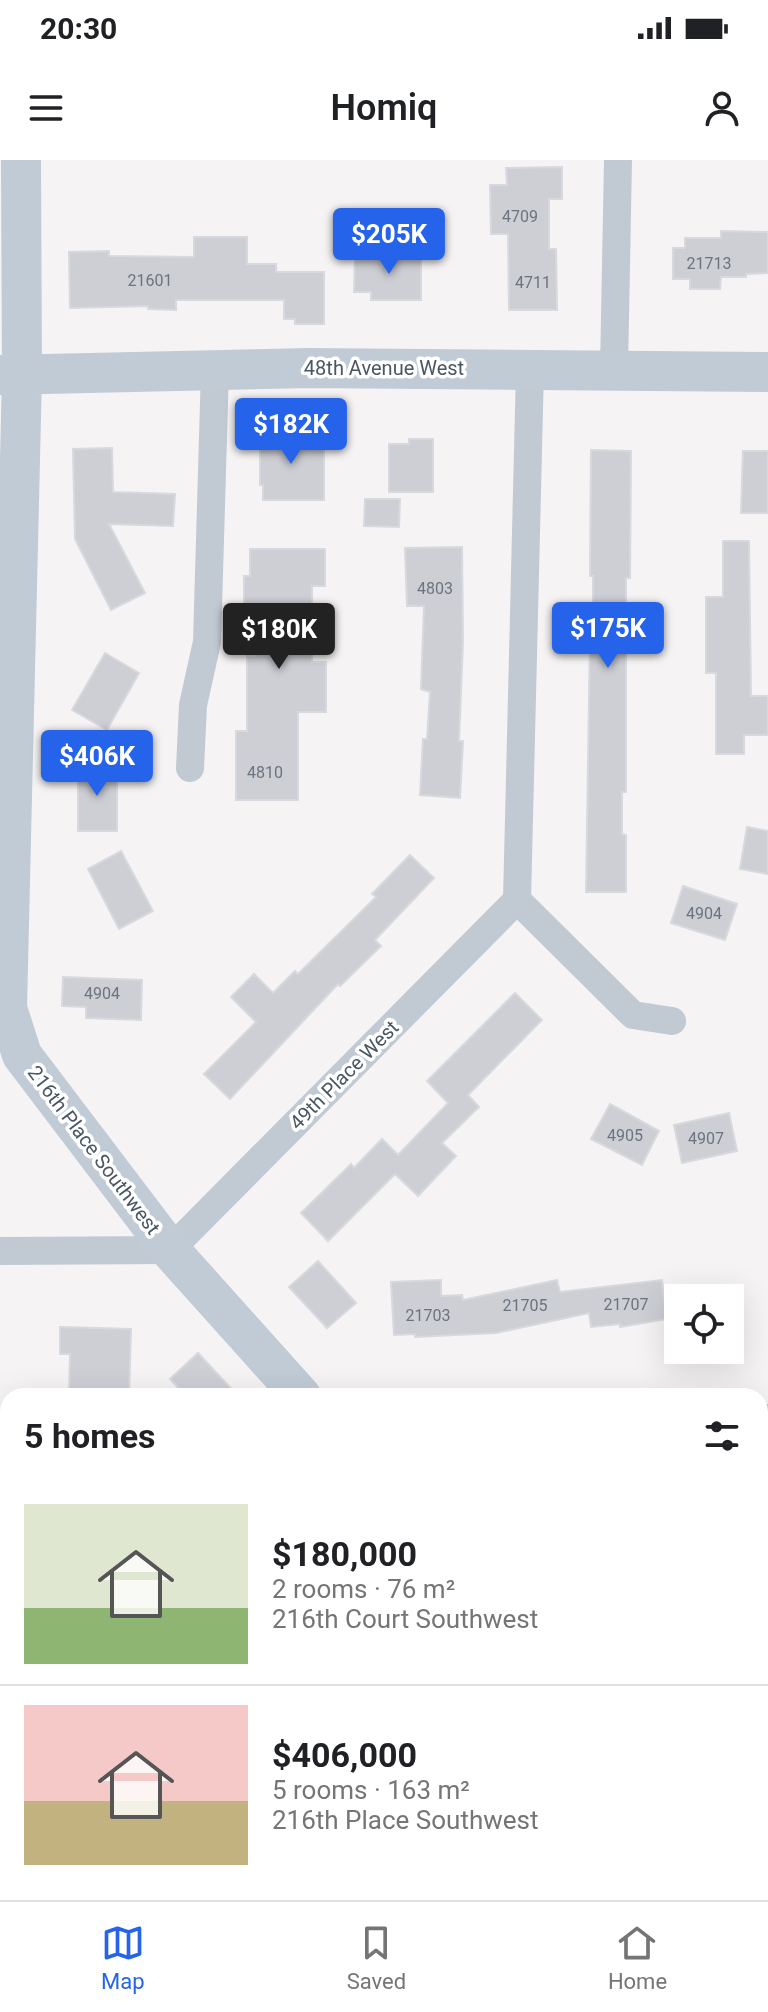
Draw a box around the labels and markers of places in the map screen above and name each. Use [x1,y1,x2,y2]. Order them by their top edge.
pin: $205K [333,208,445,276]
pin: $182K [235,398,347,466]
pin: $175K [552,602,664,670]
pin: $180K [223,603,335,671]
pin: $406K [41,730,153,798]

